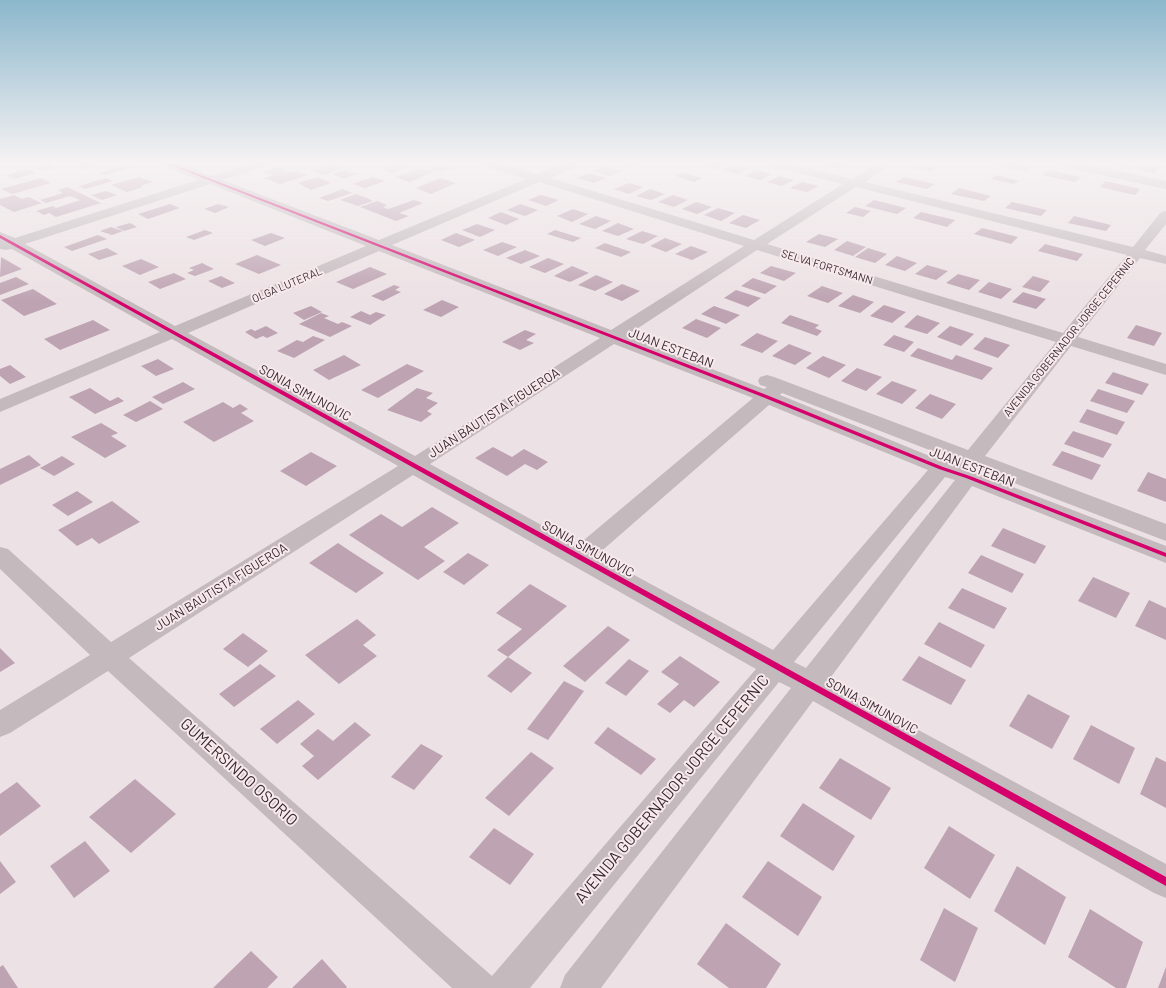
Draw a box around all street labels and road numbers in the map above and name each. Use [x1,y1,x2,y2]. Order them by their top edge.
street label: SELVA FORTSMANN [780,247,874,287]
street label: AVENIDA GOBERNADOR JORGE CEPERNIC [1001,255,1137,419]
street label: OLGA LUTERAL [250,264,324,306]
street label: JUAN ESTEBAN [626,325,716,371]
street label: SONIA SIMUNOVIC [256,361,354,425]
street label: JUAN BAUTISTA FIGUEROA [425,365,563,461]
street label: JUAN ESTEBAN [927,444,1017,490]
street label: SONIA SIMUNOVIC [539,517,637,581]
street label: JUAN BAUTISTA FIGUEROA [152,540,290,634]
street label: AVENIDA GOBERNADOR JORGE CEPERNIC [571,671,773,907]
street label: SONIA SIMUNOVIC [823,674,921,738]
street label: GUMERSINDO OSORIO [176,714,302,830]

